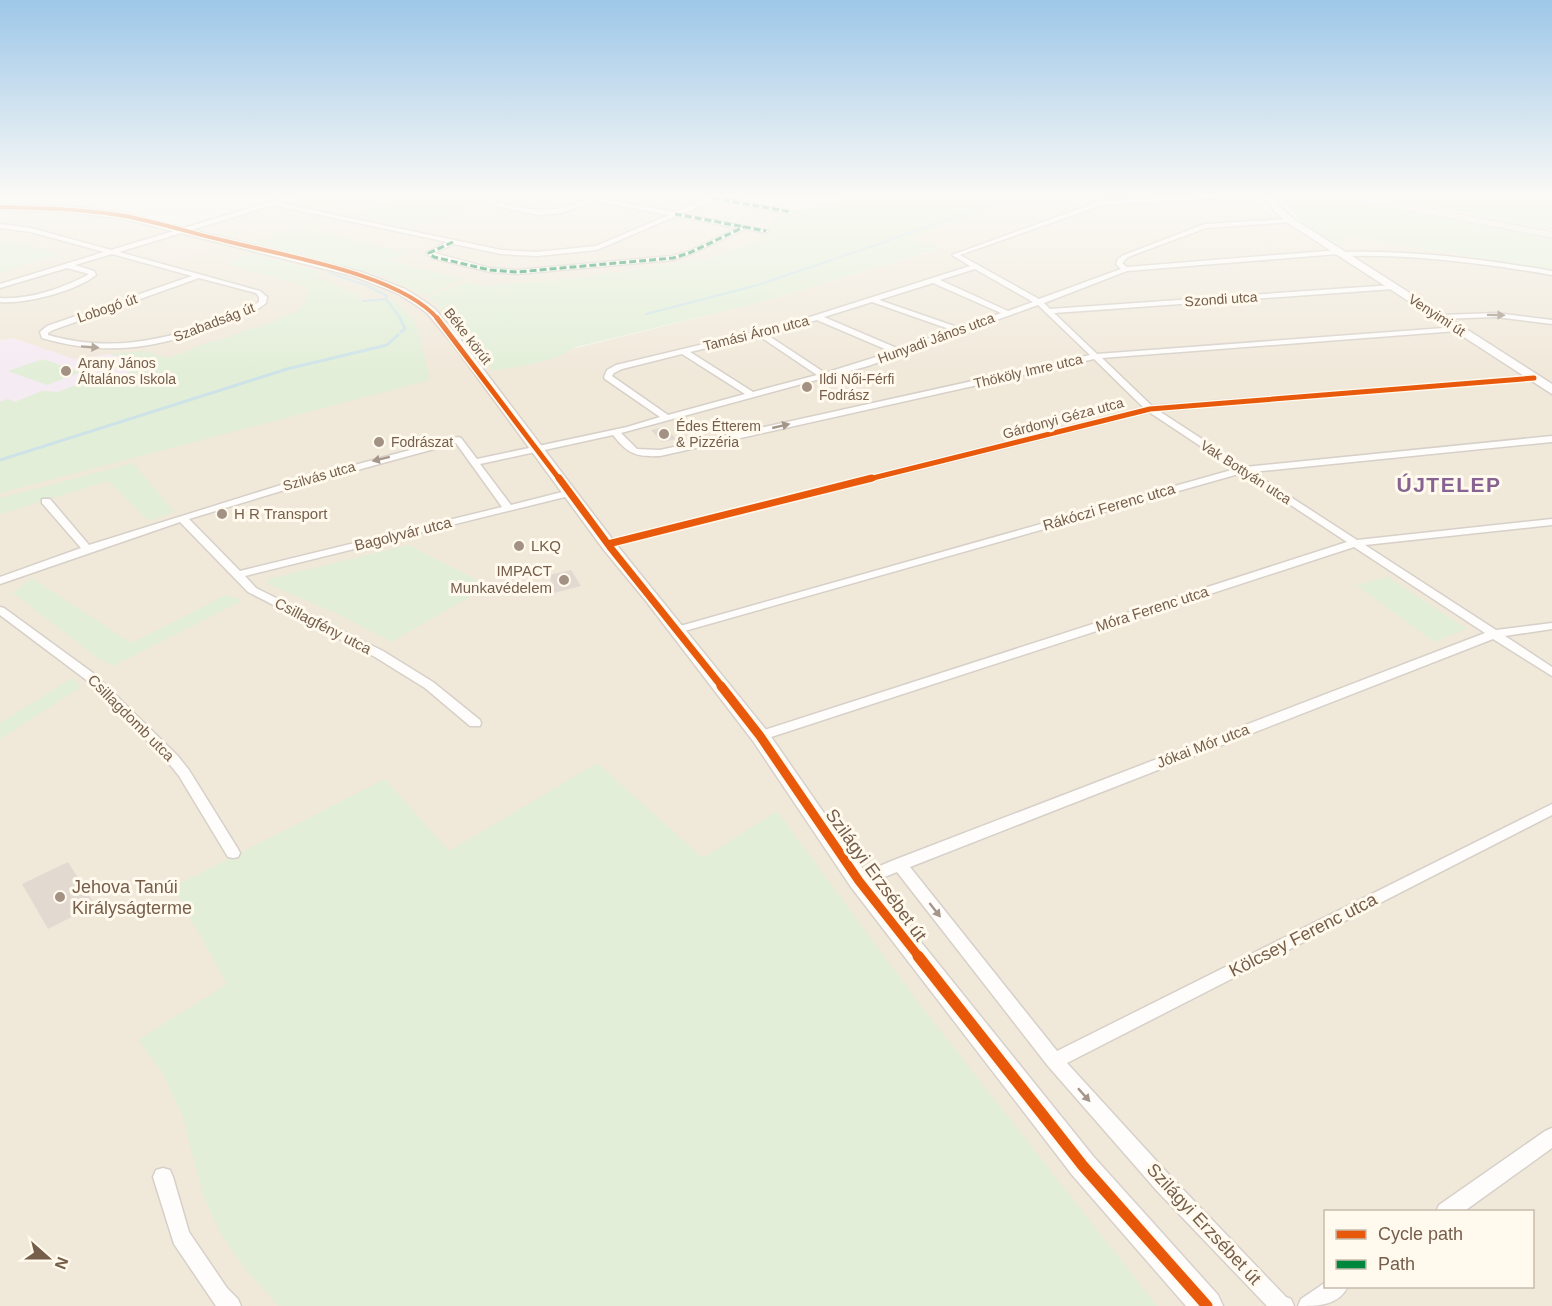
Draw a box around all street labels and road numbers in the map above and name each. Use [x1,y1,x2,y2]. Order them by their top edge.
street label: Szondi utca [1184,288,1258,310]
street label: Lobogó út [75,290,139,326]
street label: Venyimi út [1406,291,1469,339]
street label: Szabadság út [171,299,257,345]
street label: Béke körút [441,305,495,367]
street label: Hunyadi János utca [875,309,997,367]
street label: Tamási Áron utca [702,312,811,354]
street label: Thököly Imre utca [972,351,1084,391]
street label: Gárdonyi Géza utca [1001,394,1125,442]
street label: Vak Bottyán utca [1198,437,1294,507]
street label: Szilvás utca [281,458,357,494]
street label: Rákóczi Ferenc utca [1041,479,1178,534]
street label: Bagolyvár utca [353,513,454,554]
street label: Móra Ferenc utca [1093,582,1211,635]
street label: Csillagfény utca [272,594,375,657]
street label: Csillagdomb utca [85,671,179,765]
street label: Jókai Mór utca [1154,720,1252,771]
street label: Szilágyi Erzsébet út [821,805,931,945]
street label: Kölcsey Ferenc utca [1226,889,1381,981]
street label: Szilágyi Erzsébet út [1143,1159,1265,1289]

